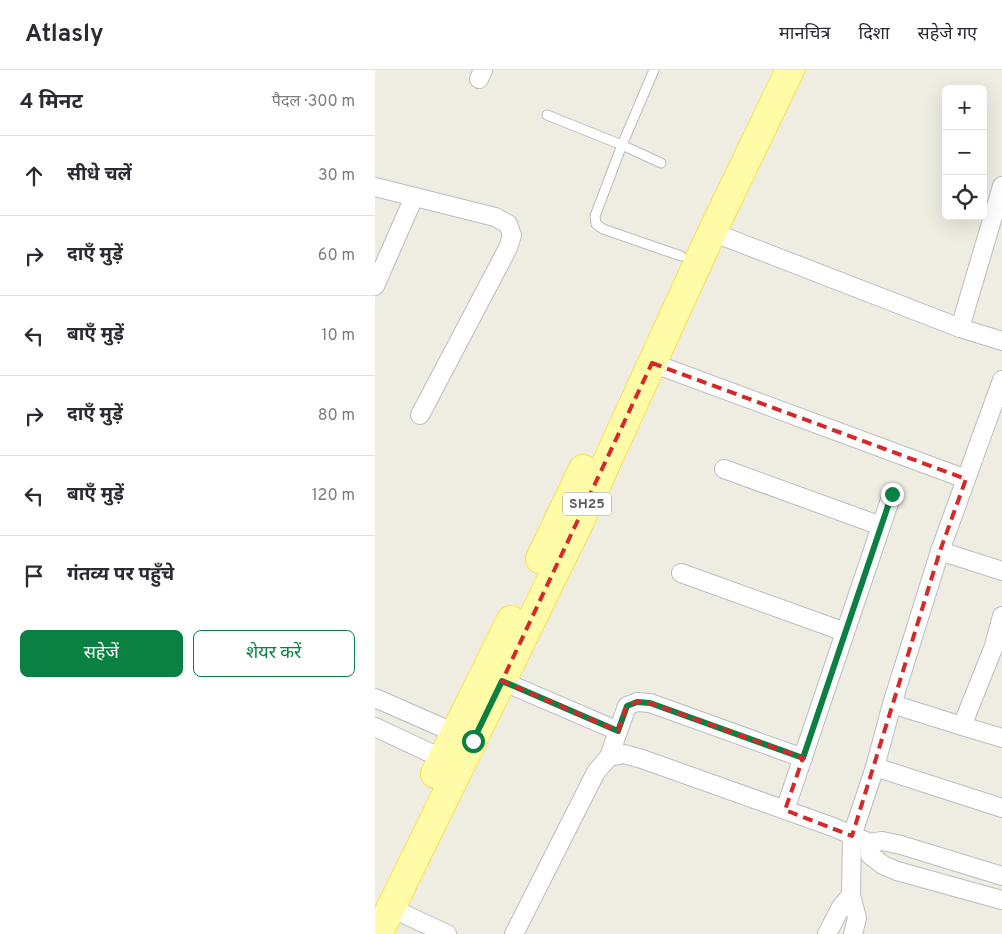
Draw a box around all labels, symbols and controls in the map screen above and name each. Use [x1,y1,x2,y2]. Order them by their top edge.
text: Atlasly [25,20,104,50]
text: मानचित्र [779,23,830,46]
text: दिशा [858,23,890,46]
text: सहेजे गए [918,23,977,46]
map controls [942,85,987,220]
button: + [942,85,987,130]
text: 4 मिनट [20,89,83,116]
text: पैदल · 300 m [272,92,355,112]
button: − [942,130,987,175]
icon: ahead [20,162,48,190]
text: सीधे चलें [67,163,132,187]
text: 30 m [318,166,355,186]
button: locate [942,175,987,220]
icon: right [20,242,48,270]
text: दाएँ मुड़ें [67,243,123,267]
text: 60 m [318,246,355,266]
icon: left [20,322,48,350]
text: बाएँ मुड़ें [67,323,124,347]
text: 10 m [321,326,355,346]
icon: right [20,402,48,430]
text: दाएँ मुड़ें [67,403,123,427]
text: 80 m [318,406,355,426]
icon: left [20,482,48,510]
text: बाएँ मुड़ें [67,483,124,507]
route end [881,483,904,506]
text: 120 m [312,486,355,506]
road number: SH25 [563,492,611,516]
icon: arrive [20,562,48,590]
text: गंतव्य पर पहुँचे [67,563,174,587]
button: सहेजें [20,630,183,677]
button: शेयर करें [193,630,355,677]
route start [462,730,485,753]

